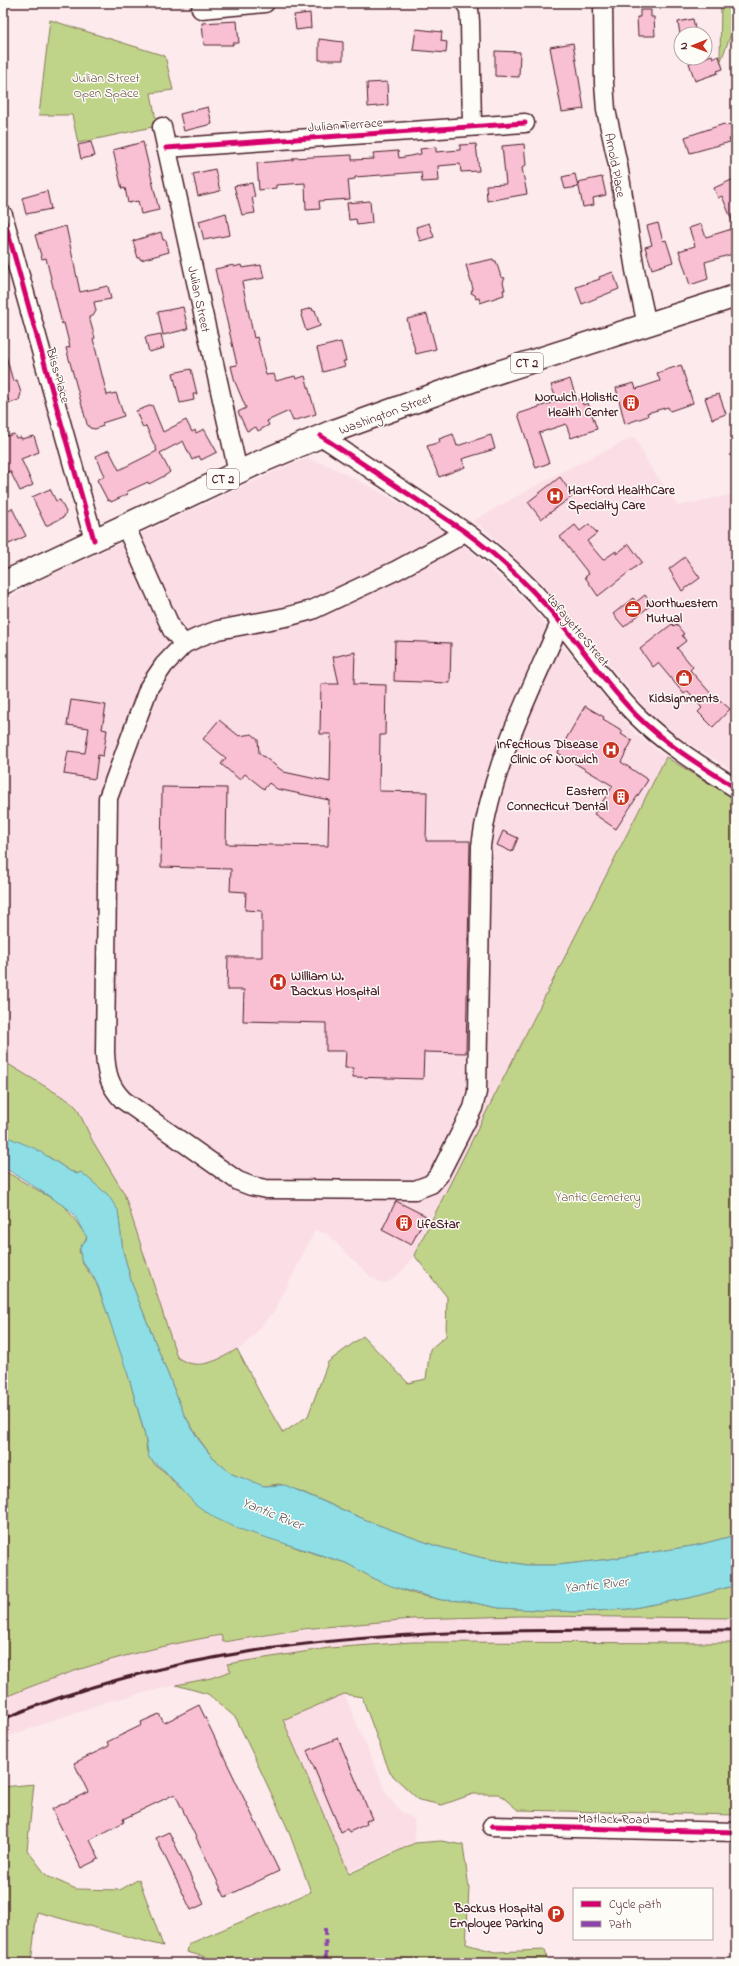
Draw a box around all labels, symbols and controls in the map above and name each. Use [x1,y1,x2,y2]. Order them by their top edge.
north arrow [673,26,713,66]
text: N [676,42,692,50]
park label: Julian Street Open Space [72,69,140,103]
street label: Julian Terrace [307,113,383,138]
street label: Arnold Place [599,132,630,199]
street label: Julian Street [182,264,215,335]
street label: Bliss Place [40,345,75,405]
road number: CT 2 [511,353,543,373]
place label: Norwich Holistic Health Center [535,388,619,422]
street label: Washington Street [336,389,436,441]
building icon: Norwich Holistic Health Center [621,393,641,413]
road number: CT 2 [207,469,239,489]
place label: Hartford HealthCare Specialty Care [568,481,676,517]
hospital icon: Hartford HealthCare Specialty Care [545,486,565,506]
street label: Lafayette Street [541,591,614,672]
place label: Northwestern Mutual [646,594,718,628]
office icon: Northwestern Mutual [623,599,643,619]
shop icon: Kidsignments [674,668,694,688]
place label: Kidsignments [649,689,720,710]
place label: Infectious Disease Clinic of Norwich [496,735,599,769]
hospital icon: Infectious Disease Clinic of Norwich [601,740,621,760]
place label: Eastern Connecticut Dental [507,782,609,816]
building icon: Eastern Connecticut Dental [611,787,631,807]
place label: William W. Backus Hospital [290,967,379,1001]
hospital icon: William W. Backus Hospital [268,972,288,992]
park label: Yantic Cemetery [555,1188,641,1208]
building icon: LifeStar [394,1213,414,1233]
place label: LifeStar [417,1215,461,1234]
water label: Yantic River [239,1493,308,1537]
water label: Yantic River [563,1572,631,1599]
street label: Matlack Road [578,1809,651,1830]
legend [573,1888,713,1940]
text: Cycle path [609,1896,661,1915]
place label: Backus Hospital Employee Parking [449,1899,543,1935]
parking icon: Backus Hospital Employee Parking [546,1904,566,1924]
text: Path [609,1916,632,1934]

